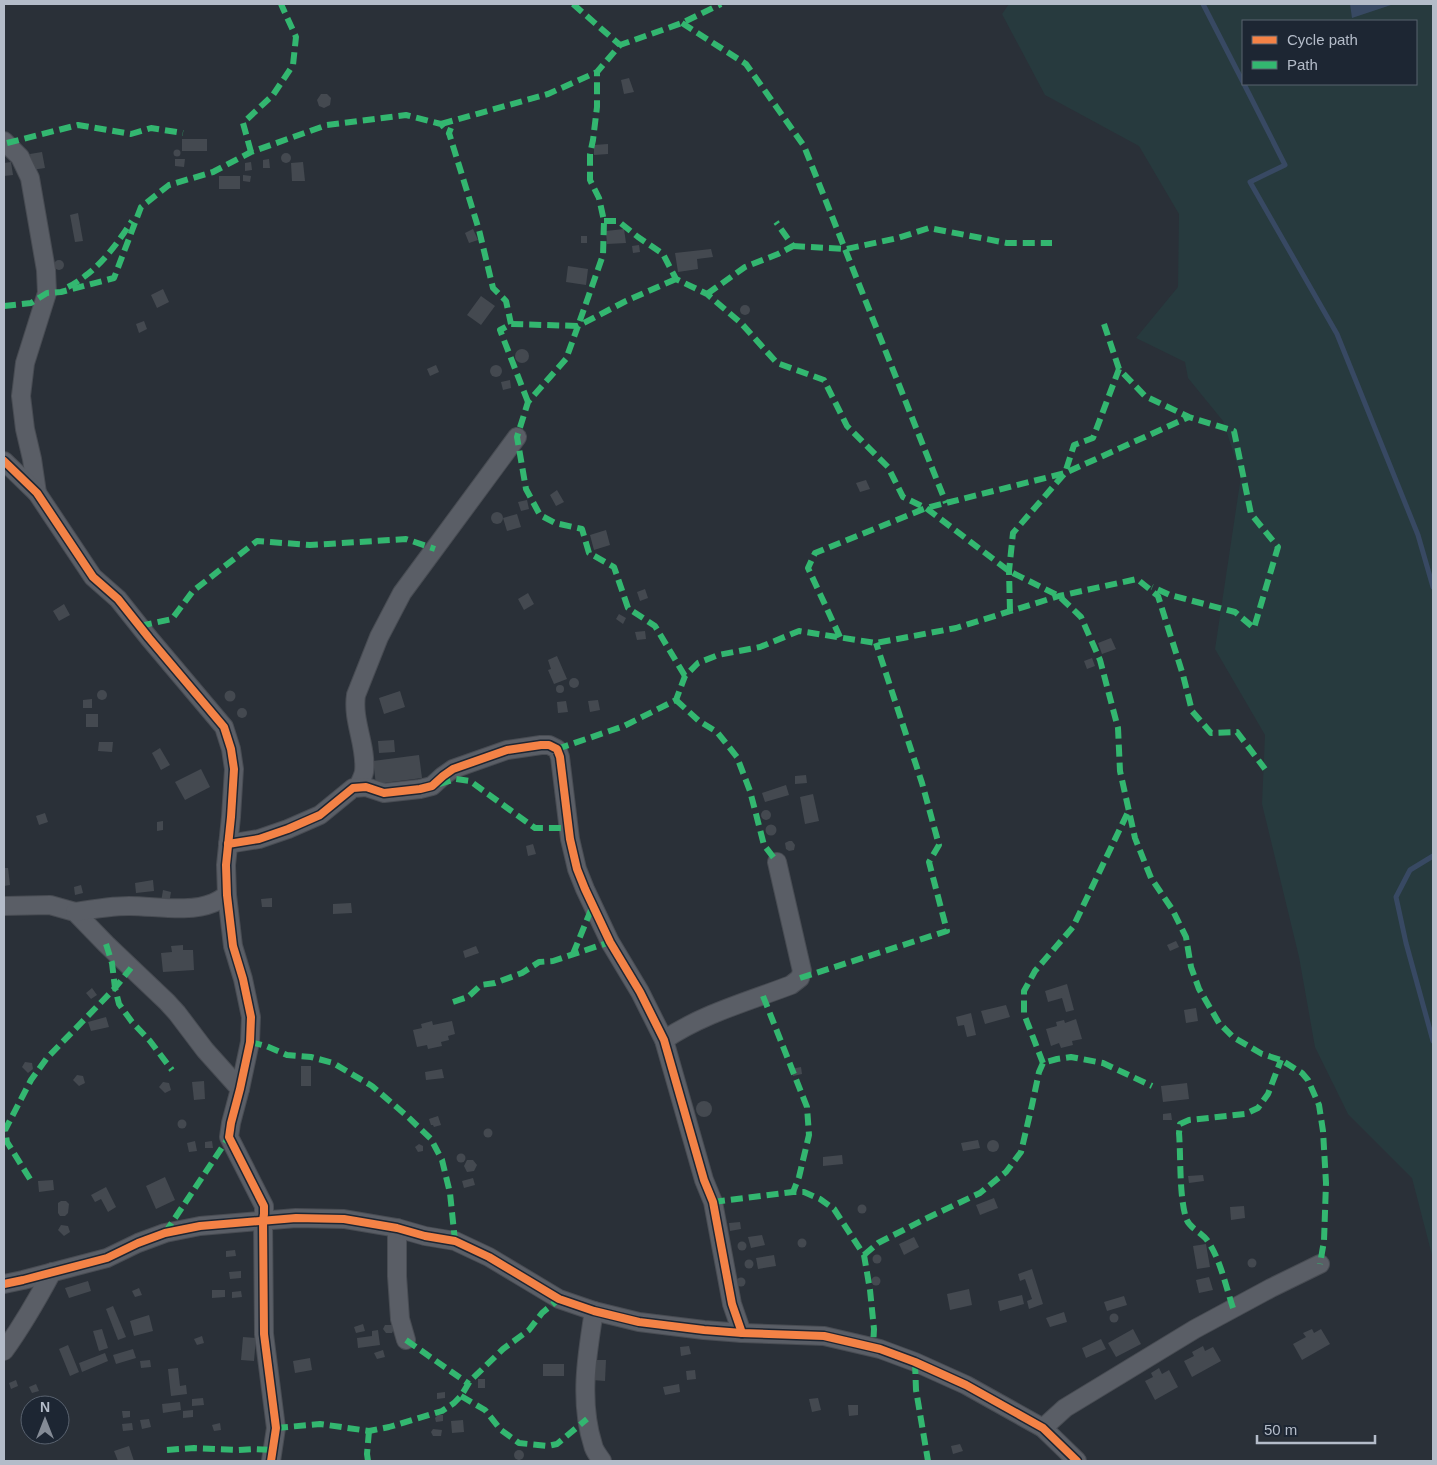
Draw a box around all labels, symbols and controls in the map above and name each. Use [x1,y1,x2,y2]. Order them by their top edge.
legend [1242,20,1417,85]
text: Cycle path [1287,31,1358,48]
text: Path [1287,56,1318,73]
north arrow [20,1395,70,1445]
text: N [40,1399,50,1415]
scale bar [1257,1412,1374,1444]
text: 50 m [1264,1421,1297,1438]

